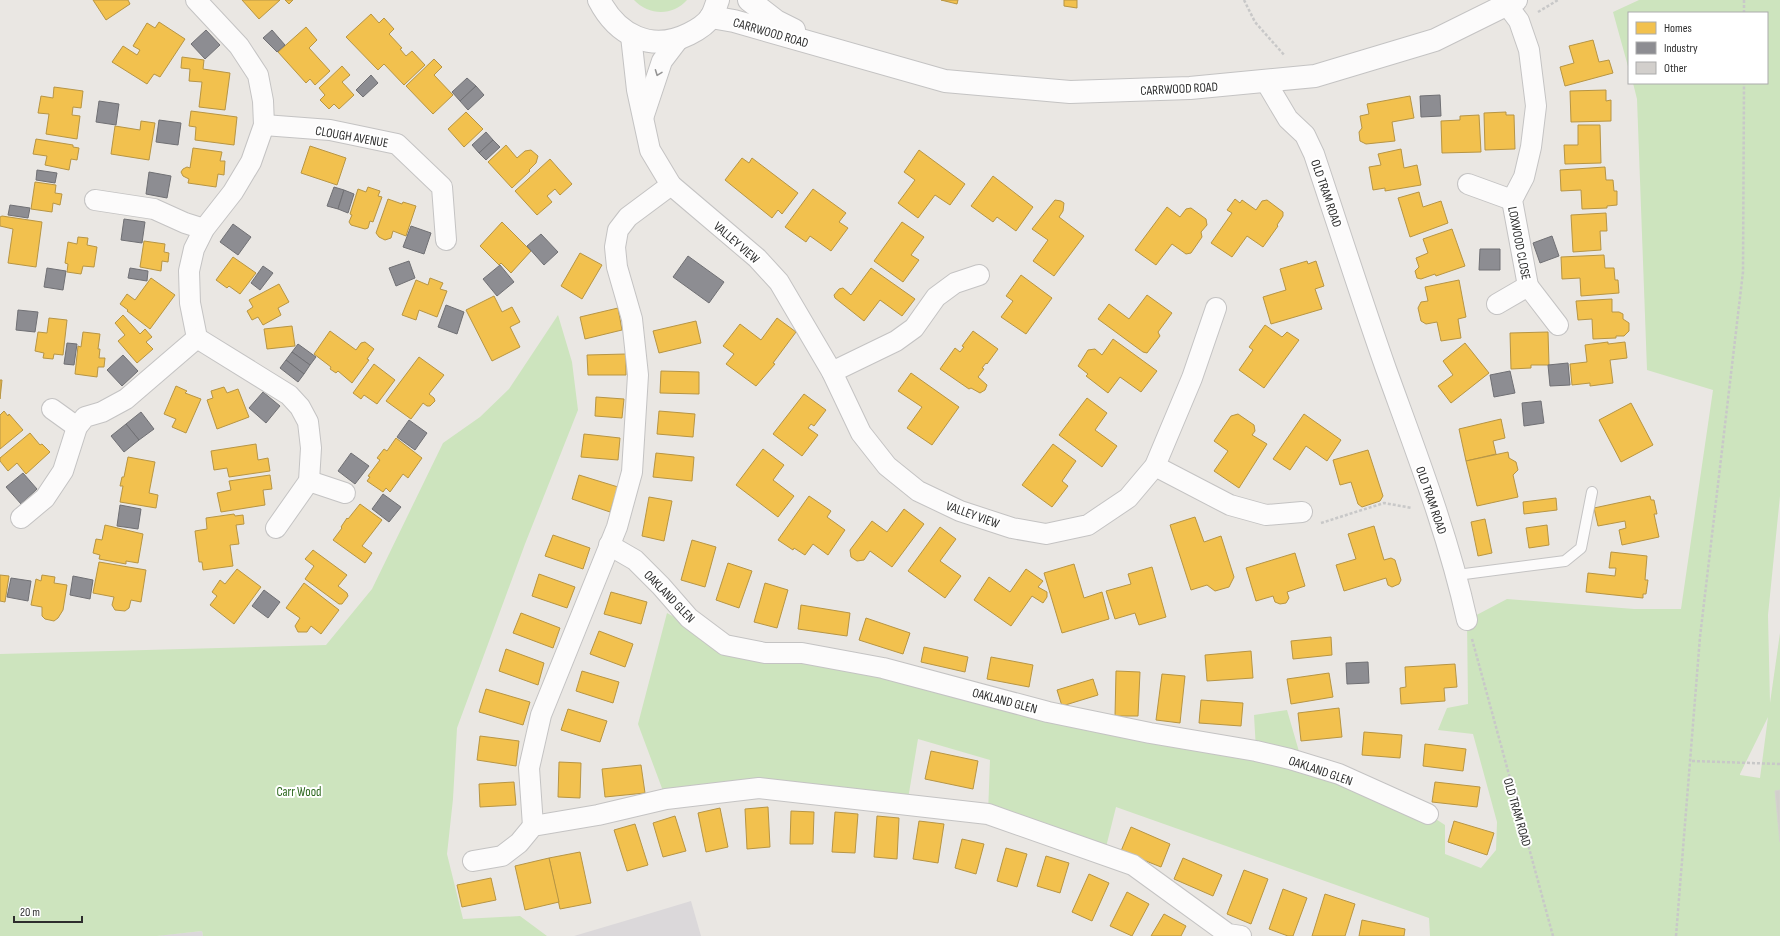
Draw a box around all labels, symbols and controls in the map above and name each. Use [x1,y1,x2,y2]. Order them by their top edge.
legend [1628,12,1768,84]
street label: CARRWOOD ROAD [731,15,810,51]
text: Homes [1664,21,1692,36]
text: Industry [1664,41,1698,56]
text: Other [1664,61,1688,76]
one-way arrow [654,69,662,76]
street label: CARRWOOD ROAD [1140,79,1218,99]
street label: CLOUGH AVENUE [314,123,390,151]
street label: OLD TRAM ROAD [1307,157,1345,229]
street label: LOXWOOD CLOSE [1504,205,1534,281]
street label: VALLEY VIEW [710,218,763,267]
street label: OLD TRAM ROAD [1412,464,1450,536]
street label: VALLEY VIEW [944,498,1002,532]
street label: OAKLAND GLEN [640,567,698,626]
street label: OAKLAND GLEN [970,685,1039,717]
street label: OAKLAND GLEN [1287,753,1355,789]
street label: OLD TRAM ROAD [1500,776,1534,848]
park label: Carr Wood [276,784,322,800]
scale bar [14,898,82,924]
text: 20 m [20,905,40,920]

